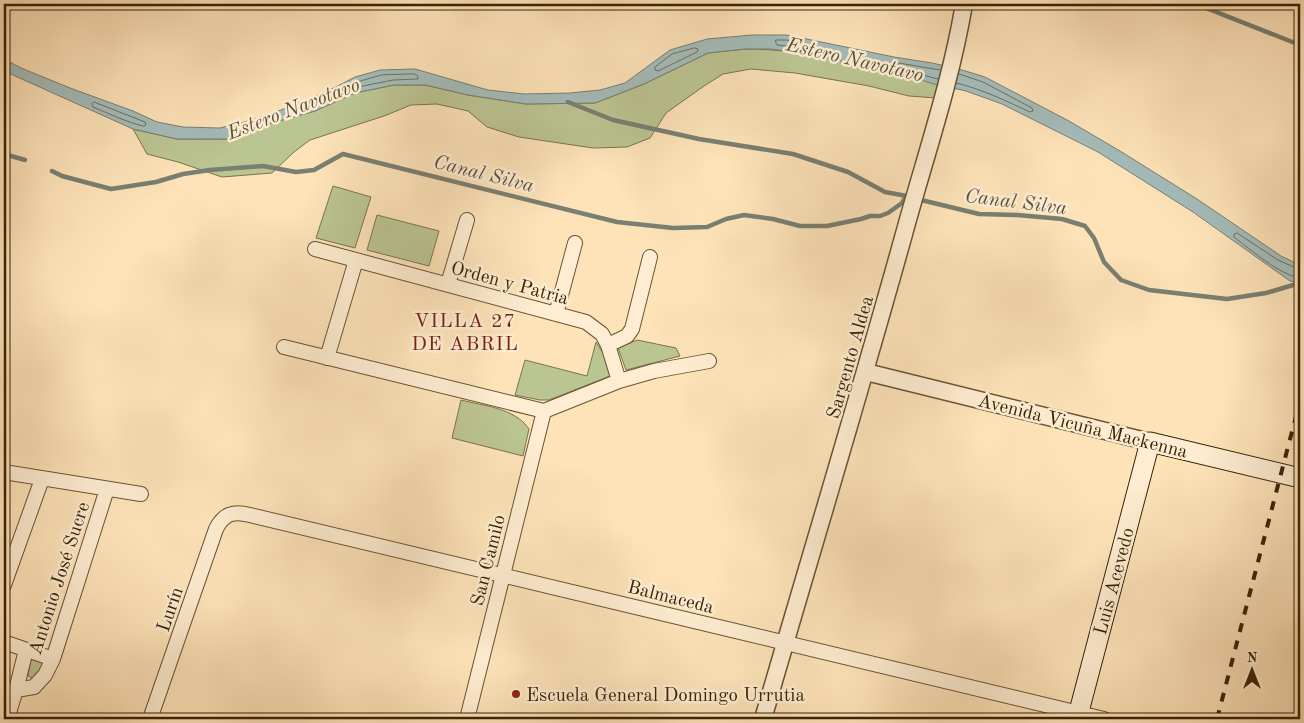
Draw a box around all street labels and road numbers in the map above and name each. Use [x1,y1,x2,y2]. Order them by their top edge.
street label: Orden y Patria [448,260,571,309]
street label: Sargento Aldea [825,293,878,421]
street label: Avenida Vicuña Mackenna [975,392,1190,463]
street label: Antonio José Sucre [27,500,94,658]
street label: San Camilo [469,513,510,608]
street label: Luis Acevedo [1092,526,1139,637]
street label: Balmaceda [625,579,716,618]
street label: Lurín [155,585,188,635]

